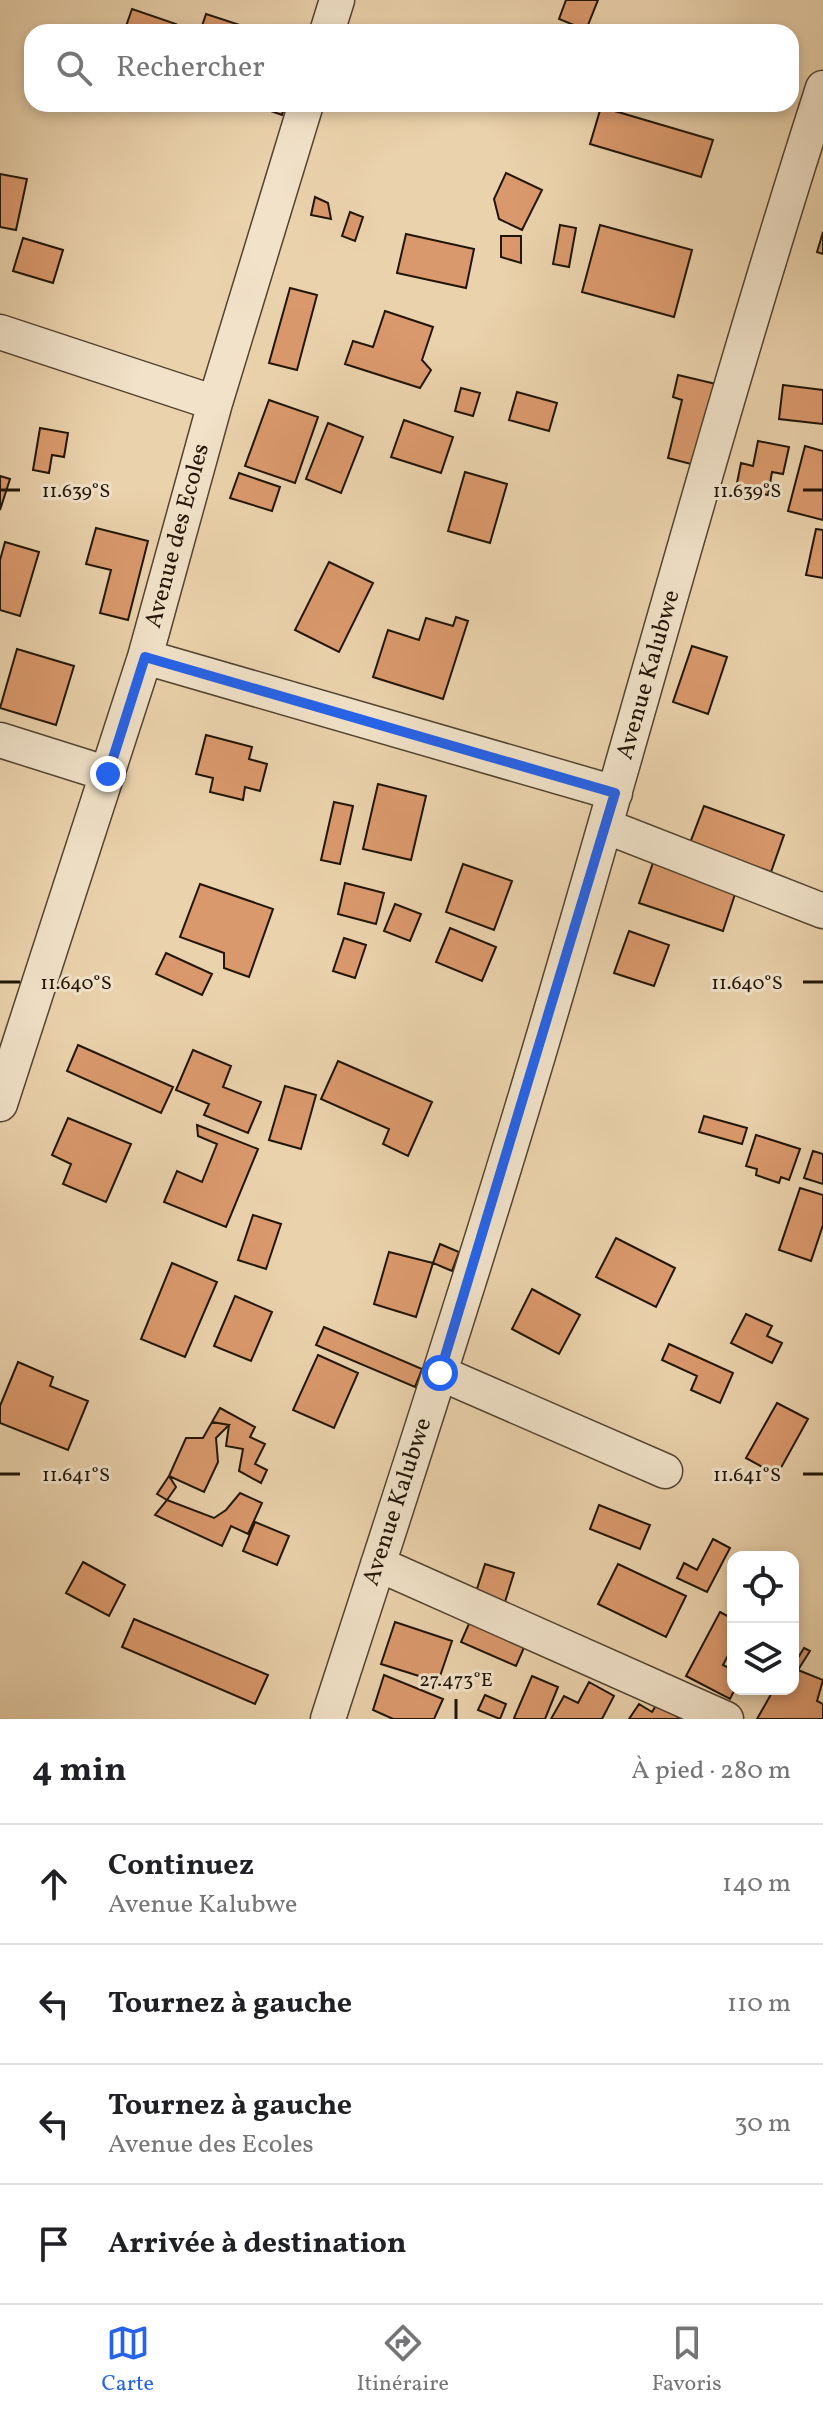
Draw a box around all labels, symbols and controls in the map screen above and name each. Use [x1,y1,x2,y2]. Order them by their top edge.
search box [24,24,799,112]
icon: search [52,46,96,90]
text: Rechercher [116,47,265,89]
street label: Avenue des Ecoles [137,440,219,632]
text: 11.639°S [42,478,110,506]
text: 11.639°S [713,478,781,506]
street label: Avenue Kalubwe [609,586,689,764]
route end [90,756,126,792]
text: 11.640°S [40,970,112,998]
text: 11.640°S [711,970,783,998]
route start [422,1355,458,1391]
street label: Avenue Kalubwe [355,1414,441,1590]
text: 11.641°S [42,1462,110,1490]
text: 11.641°S [713,1462,781,1490]
map controls [727,1551,799,1695]
button: locate [727,1551,799,1623]
button: layers [727,1623,799,1695]
text: 27.473°E [419,1667,493,1695]
text: 4 min [32,1748,127,1795]
text: À pied · 280 m [631,1753,791,1789]
text: Continuez [108,1845,254,1887]
icon: ahead [32,1862,76,1906]
text: 140 m [722,1866,791,1902]
text: Avenue Kalubwe [108,1887,297,1923]
icon: left [32,1982,76,2026]
text: Tournez à gauche [108,1983,352,2025]
text: 110 m [727,1986,791,2022]
text: Tournez à gauche [108,2085,352,2127]
icon: left [32,2102,76,2146]
text: 30 m [734,2106,791,2142]
text: Avenue des Ecoles [108,2127,314,2163]
icon: arrive [32,2222,76,2266]
text: Arrivée à destination [108,2223,407,2265]
tab: Carte [101,2321,154,2400]
tab: Itinéraire [357,2321,449,2400]
tab: Favoris [652,2321,722,2400]

